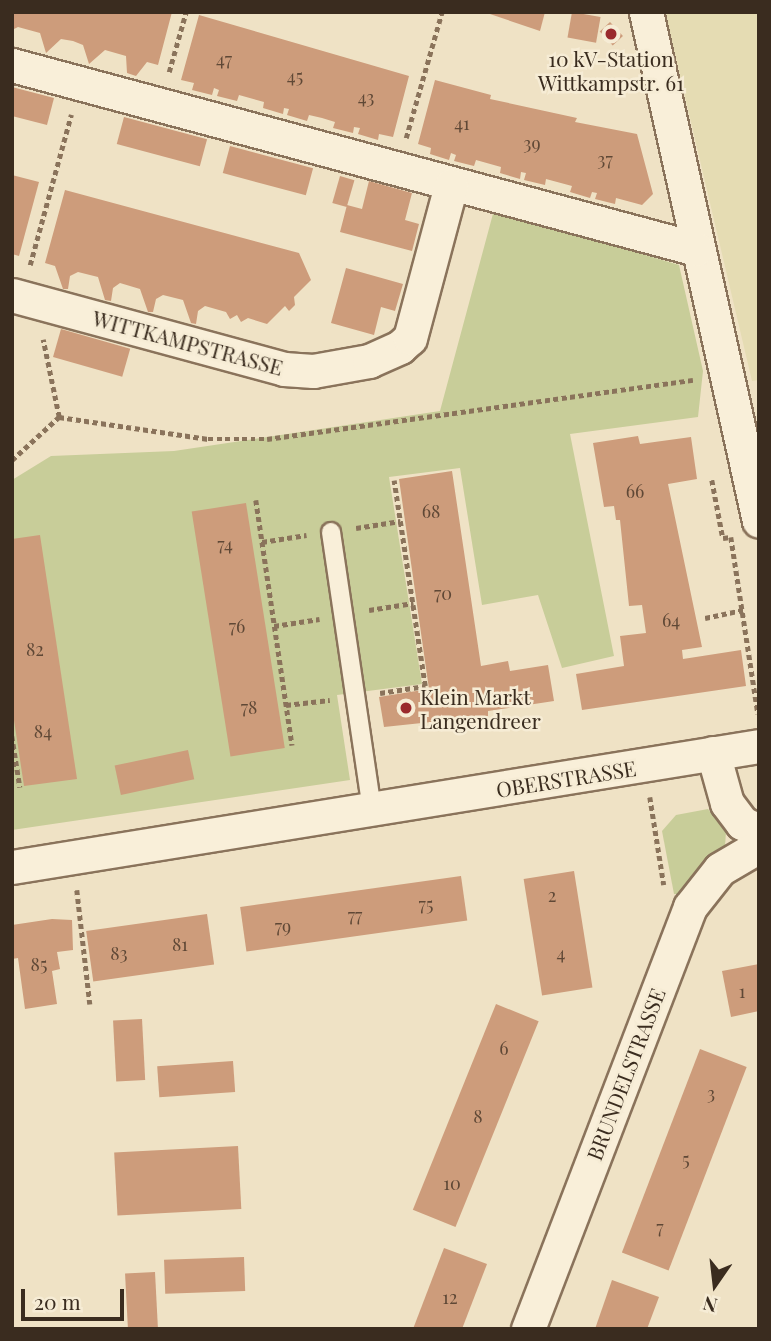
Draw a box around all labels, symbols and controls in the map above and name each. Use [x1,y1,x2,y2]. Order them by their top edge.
marker: 10 kV-Station Wittkampstr. 61 [603,26,619,42]
place label: 10 kV-Station Wittkampstr. 61 [538,45,684,95]
house number: 47 [216,48,232,70]
house number: 45 [287,65,303,87]
house number: 43 [358,86,374,108]
house number: 41 [454,112,470,134]
house number: 39 [523,132,541,154]
house number: 37 [597,148,613,170]
street label: WITTKAMPSTRASSE [90,304,286,380]
house number: 66 [626,480,644,502]
house number: 68 [422,500,440,522]
house number: 74 [217,533,233,555]
house number: 70 [434,582,452,604]
house number: 64 [662,609,680,631]
house number: 76 [229,615,245,637]
house number: 82 [26,638,44,660]
place label: Klein Markt Langendreer [420,683,541,733]
house number: 78 [241,696,257,718]
marker: Klein Markt Langendreer [398,700,414,716]
house number: 84 [34,720,52,742]
street label: OBERSTRASSE [494,754,638,802]
house number: 2 [548,884,556,906]
house number: 75 [419,893,433,915]
house number: 77 [348,904,362,926]
house number: 79 [275,915,291,937]
house number: 81 [172,933,188,955]
house number: 83 [110,942,128,964]
house number: 4 [557,942,565,964]
house number: 85 [31,953,47,975]
house number: 1 [739,980,745,1002]
street label: BRUNDELSTRASSE [581,984,669,1164]
house number: 6 [499,1037,509,1059]
house number: 3 [707,1082,715,1104]
house number: 8 [473,1105,483,1127]
house number: 5 [682,1148,690,1170]
house number: 10 [443,1172,461,1194]
house number: 7 [656,1216,664,1238]
north arrow [680,1250,750,1320]
scale bar [24,1274,128,1318]
house number: 12 [442,1286,458,1308]
text: 20 m [34,1287,81,1315]
text: N [700,1291,720,1320]

